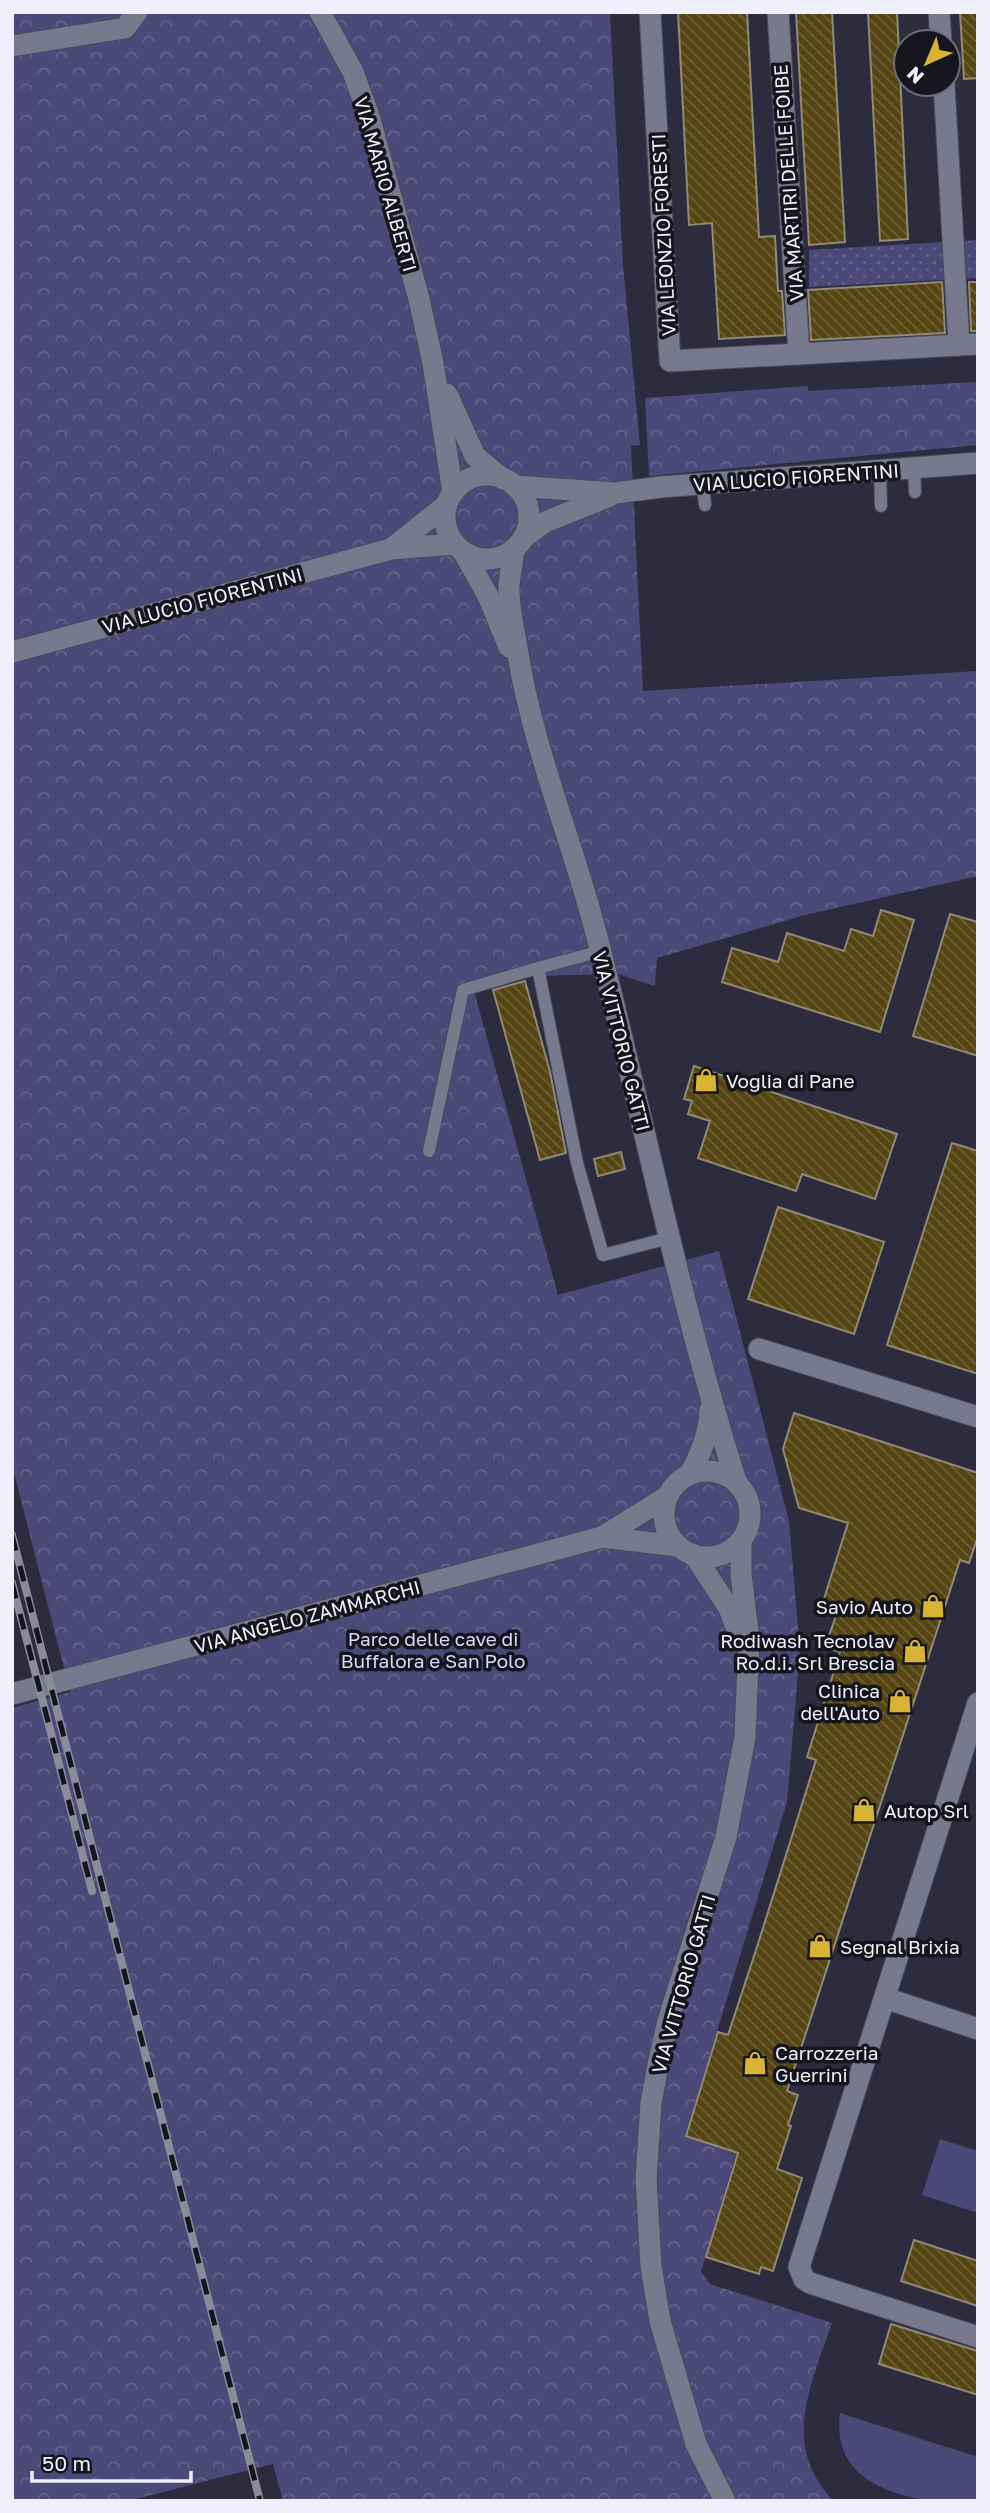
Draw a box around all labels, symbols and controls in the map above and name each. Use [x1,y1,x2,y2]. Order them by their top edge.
north arrow [892,28,962,98]
text: N [902,62,928,89]
street label: VIA MARTIRI DELLE FOIBE [768,64,808,302]
street label: VIA MARIO ALBERTI [350,94,422,274]
street label: VIA LEONZIO FORESTI [646,133,680,337]
street label: VIA LUCIO FIORENTINI [692,458,900,496]
street label: VIA LUCIO FIORENTINI [99,562,305,638]
street label: VIA VITTORIO GATTI [588,948,656,1134]
shop icon: Voglia di Pane [692,1066,720,1094]
place label: Voglia di Pane [726,1069,855,1092]
street label: VIA ANGELO ZAMMARCHI [191,1575,423,1657]
shop icon: Savio Auto [919,1592,947,1620]
place label: Savio Auto [816,1595,913,1618]
park label: Parco delle cave di Buffalora e San Polo [341,1627,525,1672]
place label: Rodiwash Tecnolav Ro.d.i. Srl Brescia [720,1629,895,1674]
shop icon: Rodiwash Tecnolav Ro.d.i. Srl Brescia [901,1637,929,1665]
place label: Clinica dell'Auto [800,1679,880,1724]
shop icon: Clinica dell'Auto [886,1687,914,1715]
shop icon: Autop Srl [850,1796,878,1824]
place label: Autop Srl [884,1799,969,1822]
street label: VIA VITTORIO GATTI [646,1892,720,2076]
shop icon: Segnal Brixia [806,1932,834,1960]
place label: Segnal Brixia [840,1935,960,1958]
place label: Carrozzeria Guerrini [775,2041,879,2086]
shop icon: Carrozzeria Guerrini [741,2049,769,2077]
scale bar [32,2440,191,2484]
text: 50 m [42,2450,91,2476]

